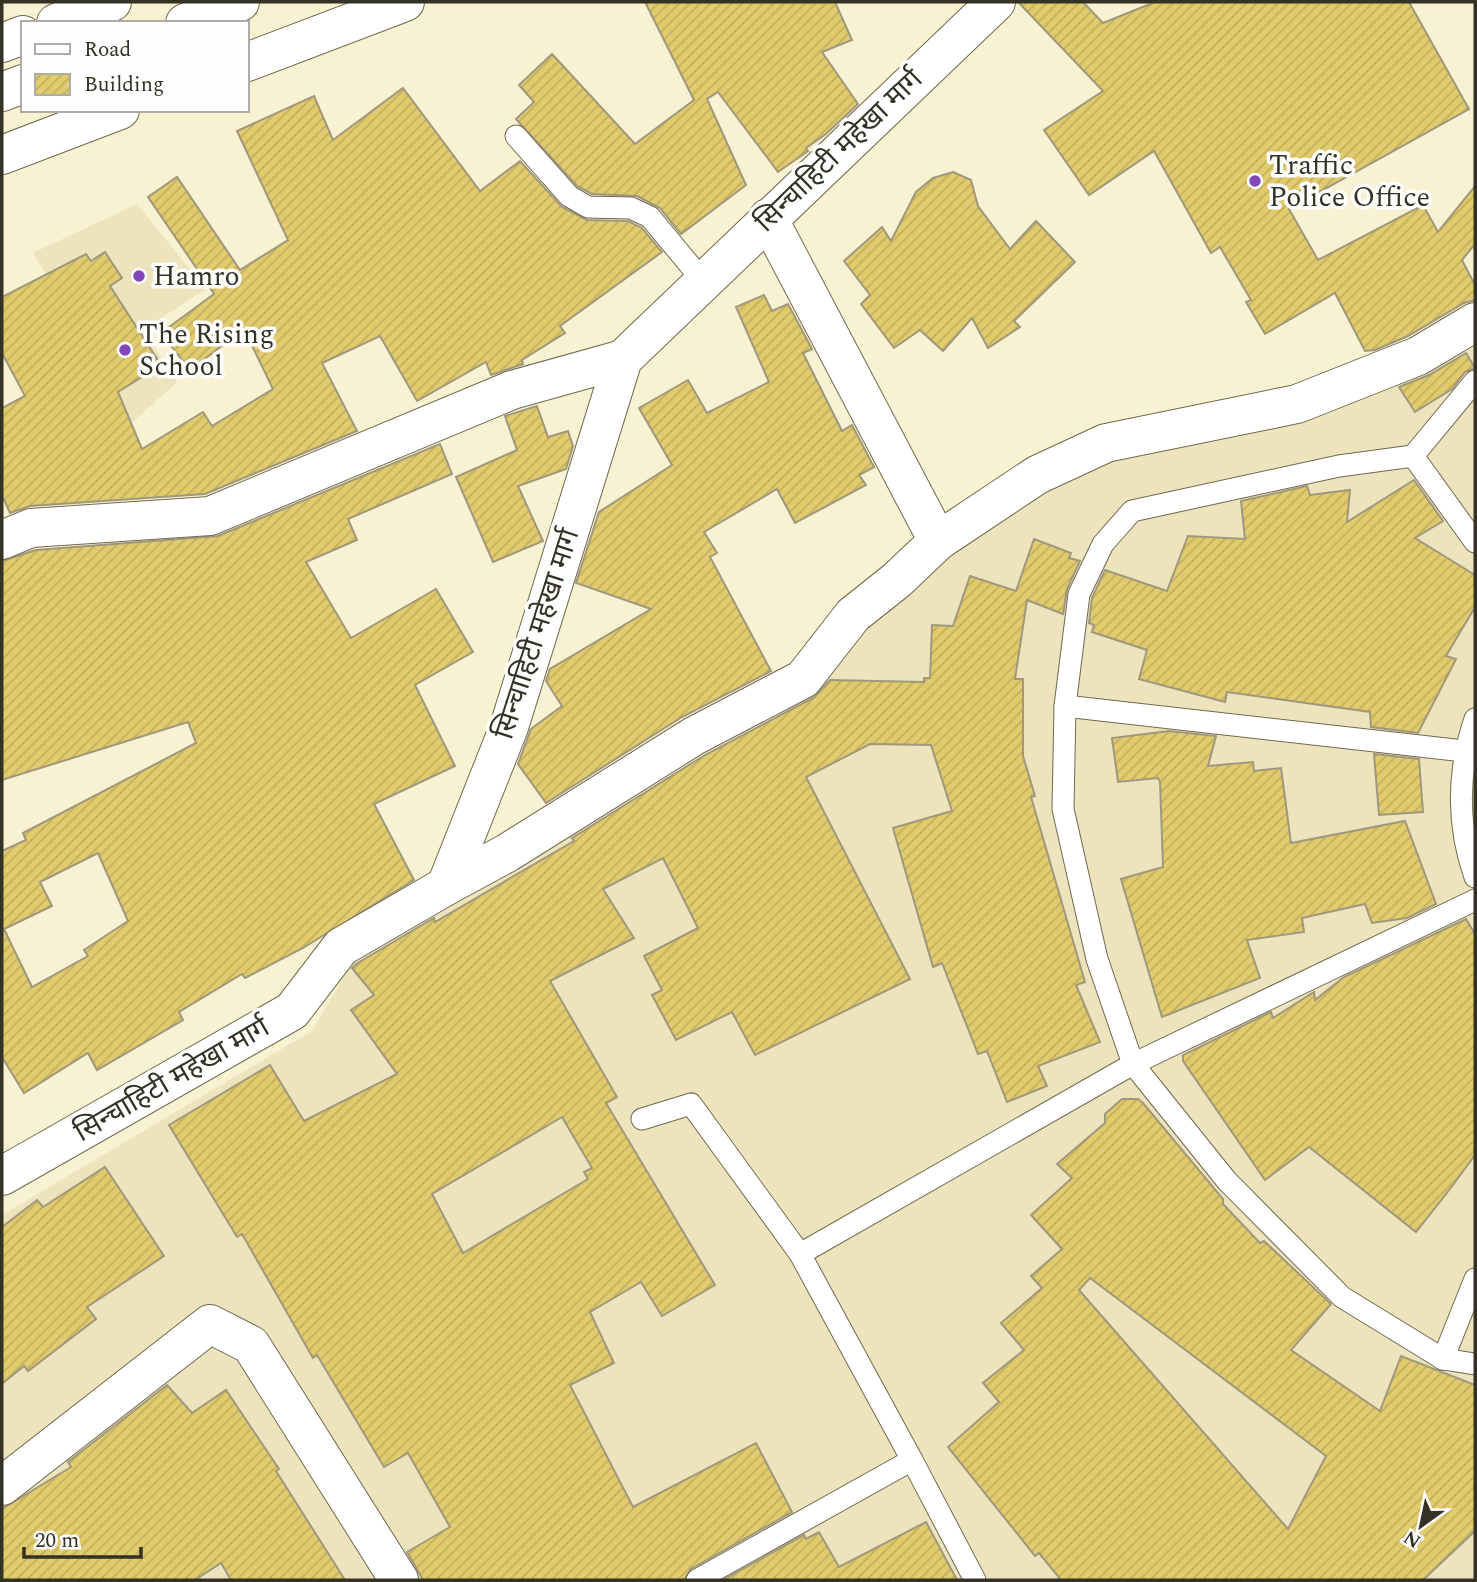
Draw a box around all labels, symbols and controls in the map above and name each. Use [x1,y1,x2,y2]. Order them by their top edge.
legend [21,21,248,112]
text: Road [84,34,131,66]
street label: सिन्चाहिटी महेखा मार्ग [745,59,934,243]
text: Building [84,69,164,101]
place label: Traffic Police Office [1269,144,1430,219]
marker: Traffic Police Office [1247,173,1263,189]
place label: Hamro [153,255,240,298]
marker: Hamro [131,268,147,284]
place label: The Rising School [139,313,274,388]
marker: The Rising School [117,342,133,358]
street label: सिन्चाहिटी महेखा मार्ग [483,522,592,745]
street label: सिन्चाहिटी महेखा मार्ग [66,1006,279,1153]
north arrow [1386,1491,1456,1561]
scale bar [24,1516,142,1560]
text: N [1398,1523,1427,1555]
text: 20 m [35,1525,79,1557]

